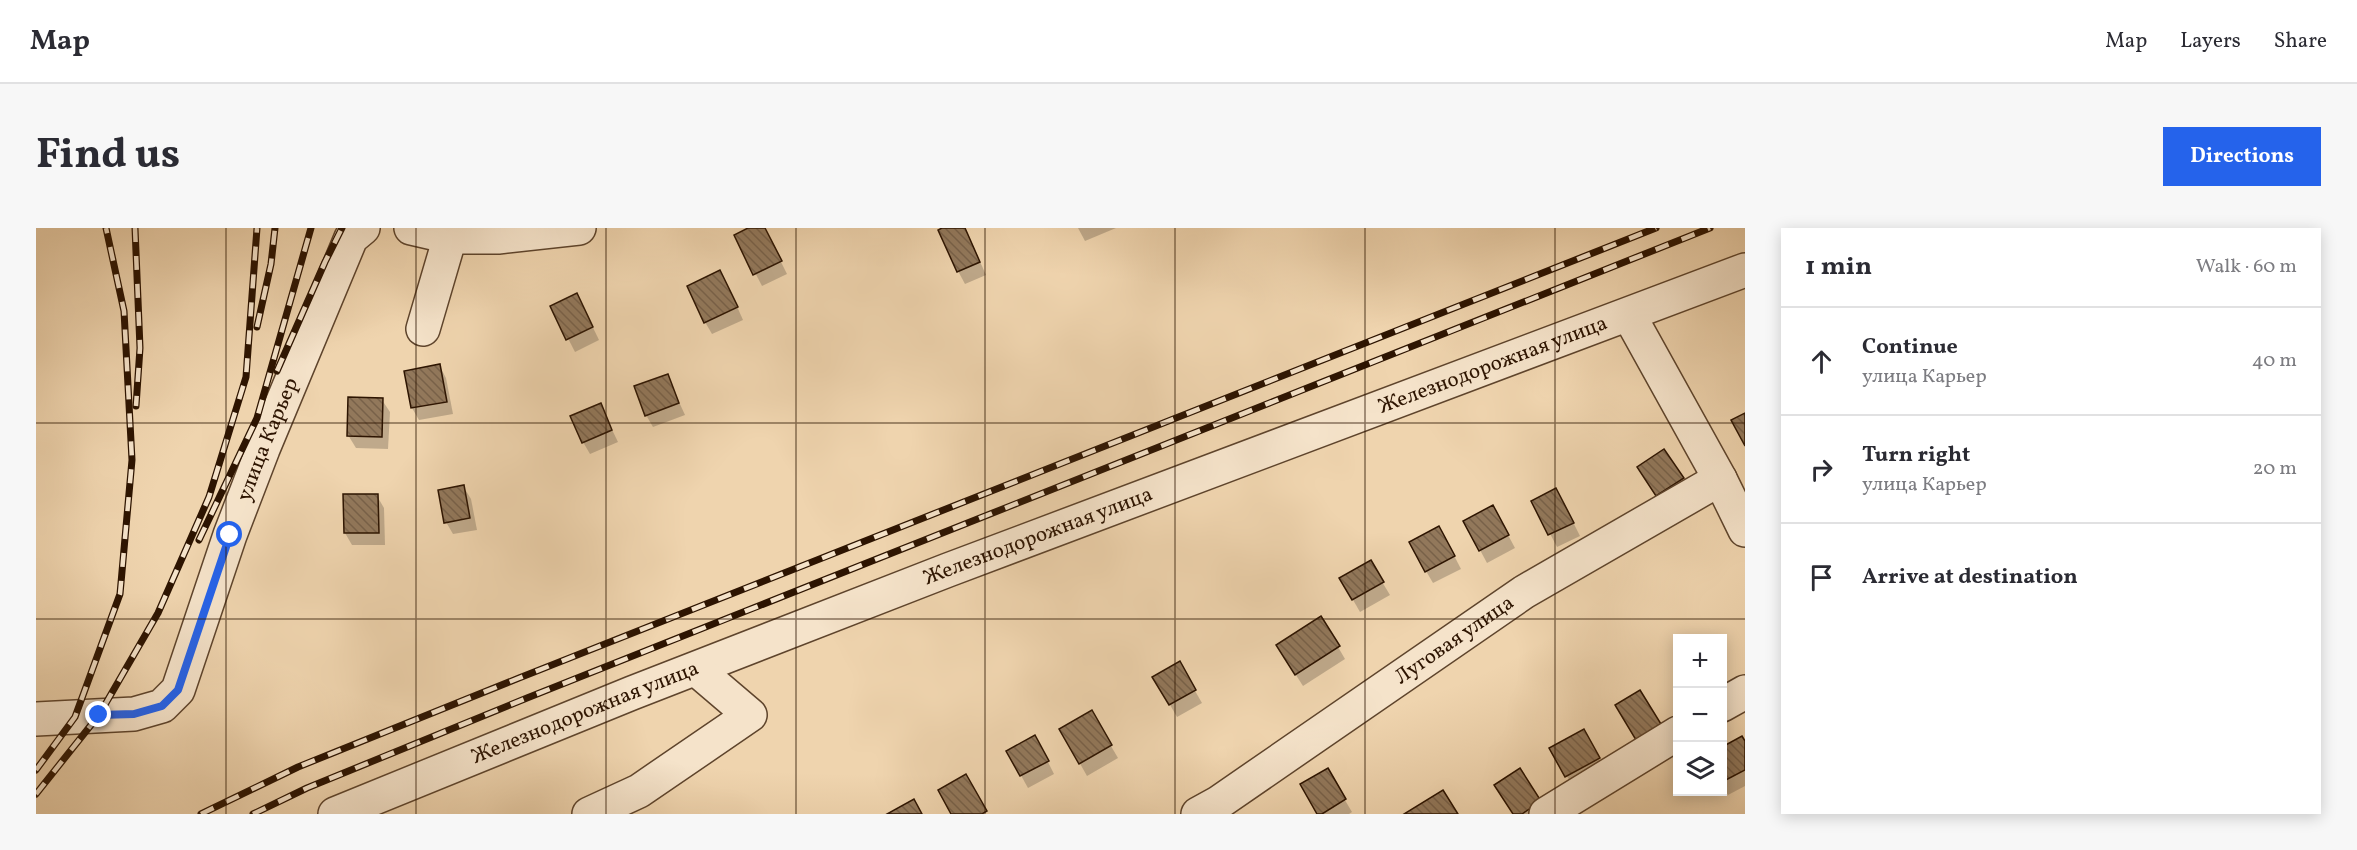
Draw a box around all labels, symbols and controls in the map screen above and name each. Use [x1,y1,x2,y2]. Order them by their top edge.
text: Map [30,22,90,61]
text: Map [2105,27,2147,56]
text: Layers [2180,27,2241,56]
text: Share [2274,27,2327,56]
text: Find us [36,127,180,186]
button: Directions [2163,127,2321,186]
text: 1 min [1805,249,1872,285]
text: Walk · 60 m [2196,253,2297,281]
street label: Железнодорожная улица [1374,309,1612,421]
text: Continue [1862,332,1958,363]
icon: ahead [1805,345,1838,378]
text: 40 m [2252,347,2297,375]
text: улица Карьер [1862,363,1987,391]
street label: улица Карьер [230,373,306,506]
text: Turn right [1862,440,1970,471]
icon: right [1805,453,1838,486]
text: 20 m [2253,455,2297,483]
text: улица Карьер [1862,471,1987,499]
street label: Железнодорожная улица [919,480,1157,593]
route start [216,521,242,547]
icon: arrive [1805,561,1838,594]
text: Arrive at destination [1862,562,2078,593]
street label: Луговая улица [1389,589,1520,691]
map controls [1673,634,1727,796]
button: + [1673,634,1727,688]
street label: Железнодорожная улица [467,654,703,771]
button: − [1673,688,1727,742]
route end [85,701,111,727]
button: layers [1673,742,1727,796]

